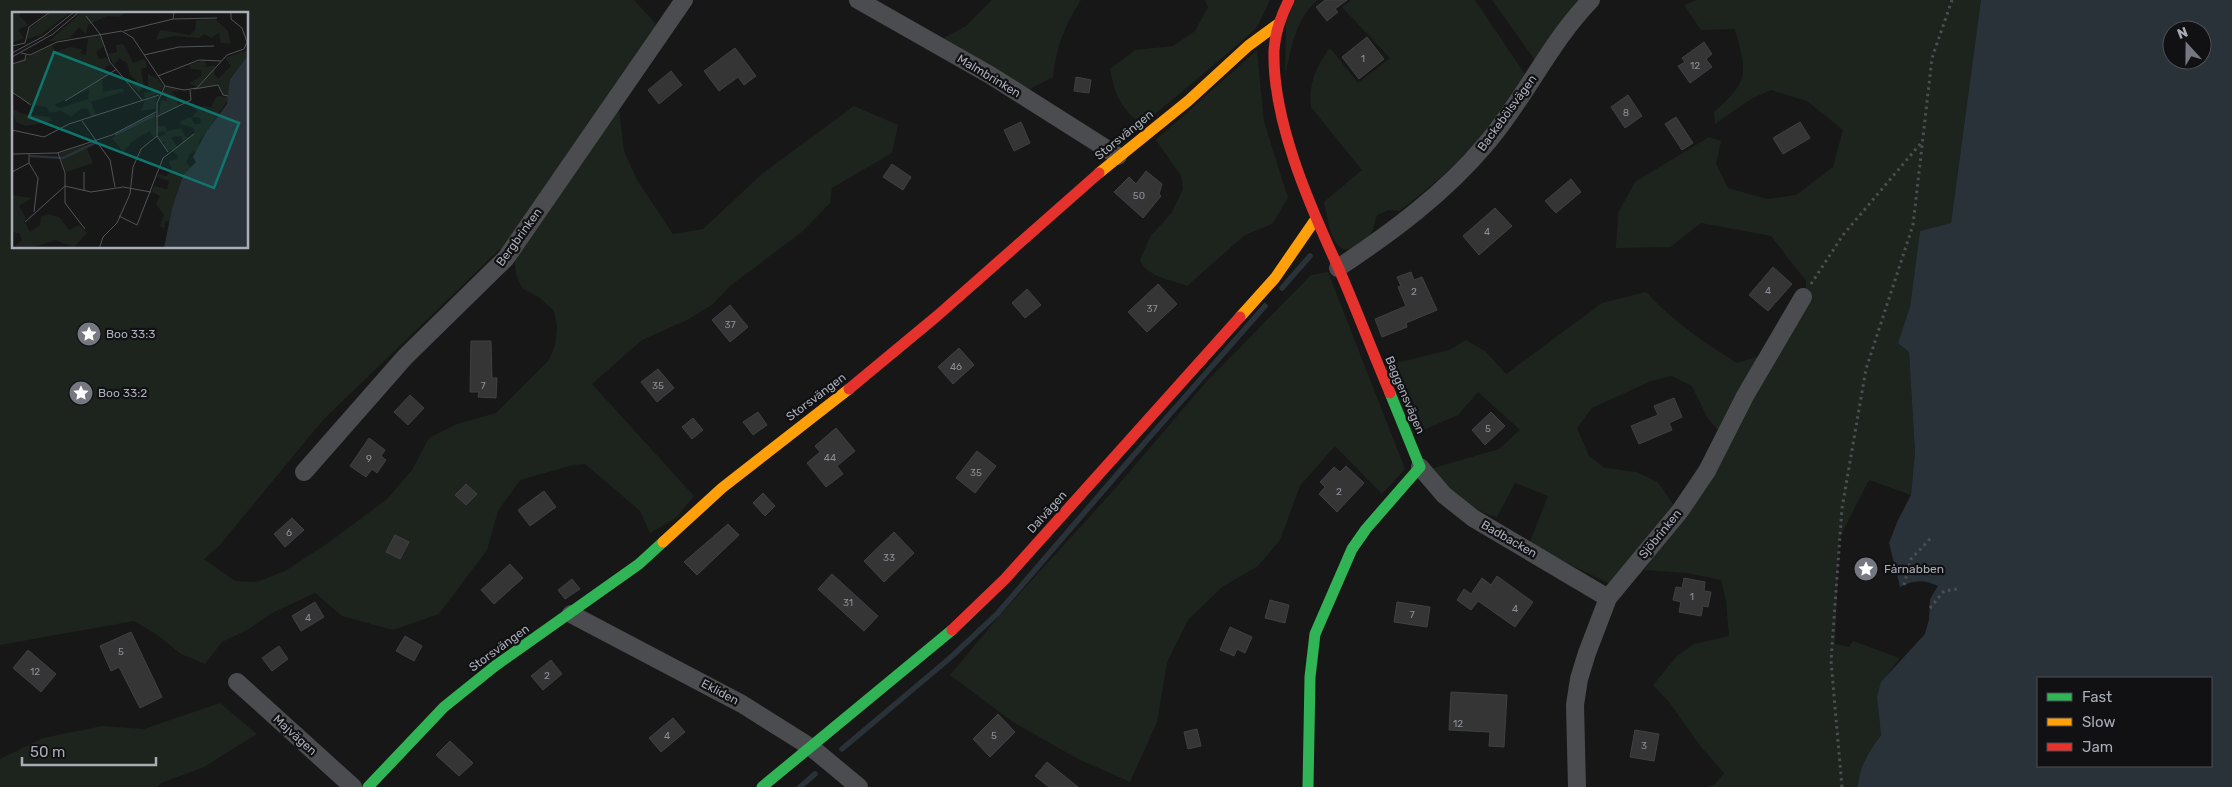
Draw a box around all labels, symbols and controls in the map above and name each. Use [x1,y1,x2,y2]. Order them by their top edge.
inset map [12,12,249,249]
north arrow [2162,20,2212,70]
text: N [2175,24,2190,43]
street label: Malmbrinken [955,52,1023,100]
house number: 1 [1361,53,1365,65]
house number: 12 [1690,60,1700,72]
street label: Backebölsvägen [1475,72,1539,154]
street label: Storsvängen [1092,107,1156,163]
house number: 8 [1623,107,1629,119]
house number: 50 [1133,190,1145,202]
street label: Bergbrinken [493,205,545,269]
house number: 4 [1484,226,1490,238]
house number: 4 [1765,285,1771,297]
house number: 2 [1411,286,1417,298]
house number: 37 [1146,303,1158,315]
house number: 37 [724,319,736,331]
place icon: Boo 33:3 [76,321,102,347]
place label: Boo 33:3 [106,327,155,341]
street label: Baggensvägen [1382,354,1428,436]
house number: 46 [950,361,962,373]
street label: Storsvängen [783,370,849,424]
place icon: Boo 33:2 [68,380,94,406]
house number: 7 [480,380,486,392]
house number: 35 [652,380,664,392]
place label: Boo 33:2 [98,386,147,400]
house number: 5 [1485,423,1491,435]
house number: 44 [824,452,836,464]
house number: 9 [366,453,372,465]
house number: 35 [970,467,982,479]
house number: 2 [1336,486,1342,498]
street label: Dalvägen [1024,488,1070,536]
street label: Sjöbrinken [1636,507,1684,561]
street label: Badbacken [1479,517,1539,561]
house number: 6 [286,527,292,539]
house number: 33 [883,552,895,564]
place icon: Fårnabben [1853,556,1879,582]
place label: Fårnabben [1884,562,1944,576]
house number: 1 [1690,591,1694,603]
house number: 31 [843,597,853,609]
house number: 4 [1512,603,1518,615]
house number: 7 [1409,609,1415,621]
house number: 4 [305,612,311,624]
street label: Storsvängen [466,621,532,675]
house number: 5 [118,646,124,658]
house number: 12 [30,666,40,678]
house number: 2 [544,670,550,682]
street label: Ekliden [699,676,741,708]
legend [2037,677,2212,767]
text: Fast [2082,688,2112,706]
street label: Majvägen [270,712,320,758]
text: Slow [2082,713,2115,731]
house number: 12 [1453,718,1463,730]
house number: 4 [664,730,670,742]
house number: 5 [991,730,997,742]
scale bar [22,734,156,766]
text: Jam [2082,738,2113,756]
house number: 3 [1641,740,1647,752]
text: 50 m [30,743,65,761]

